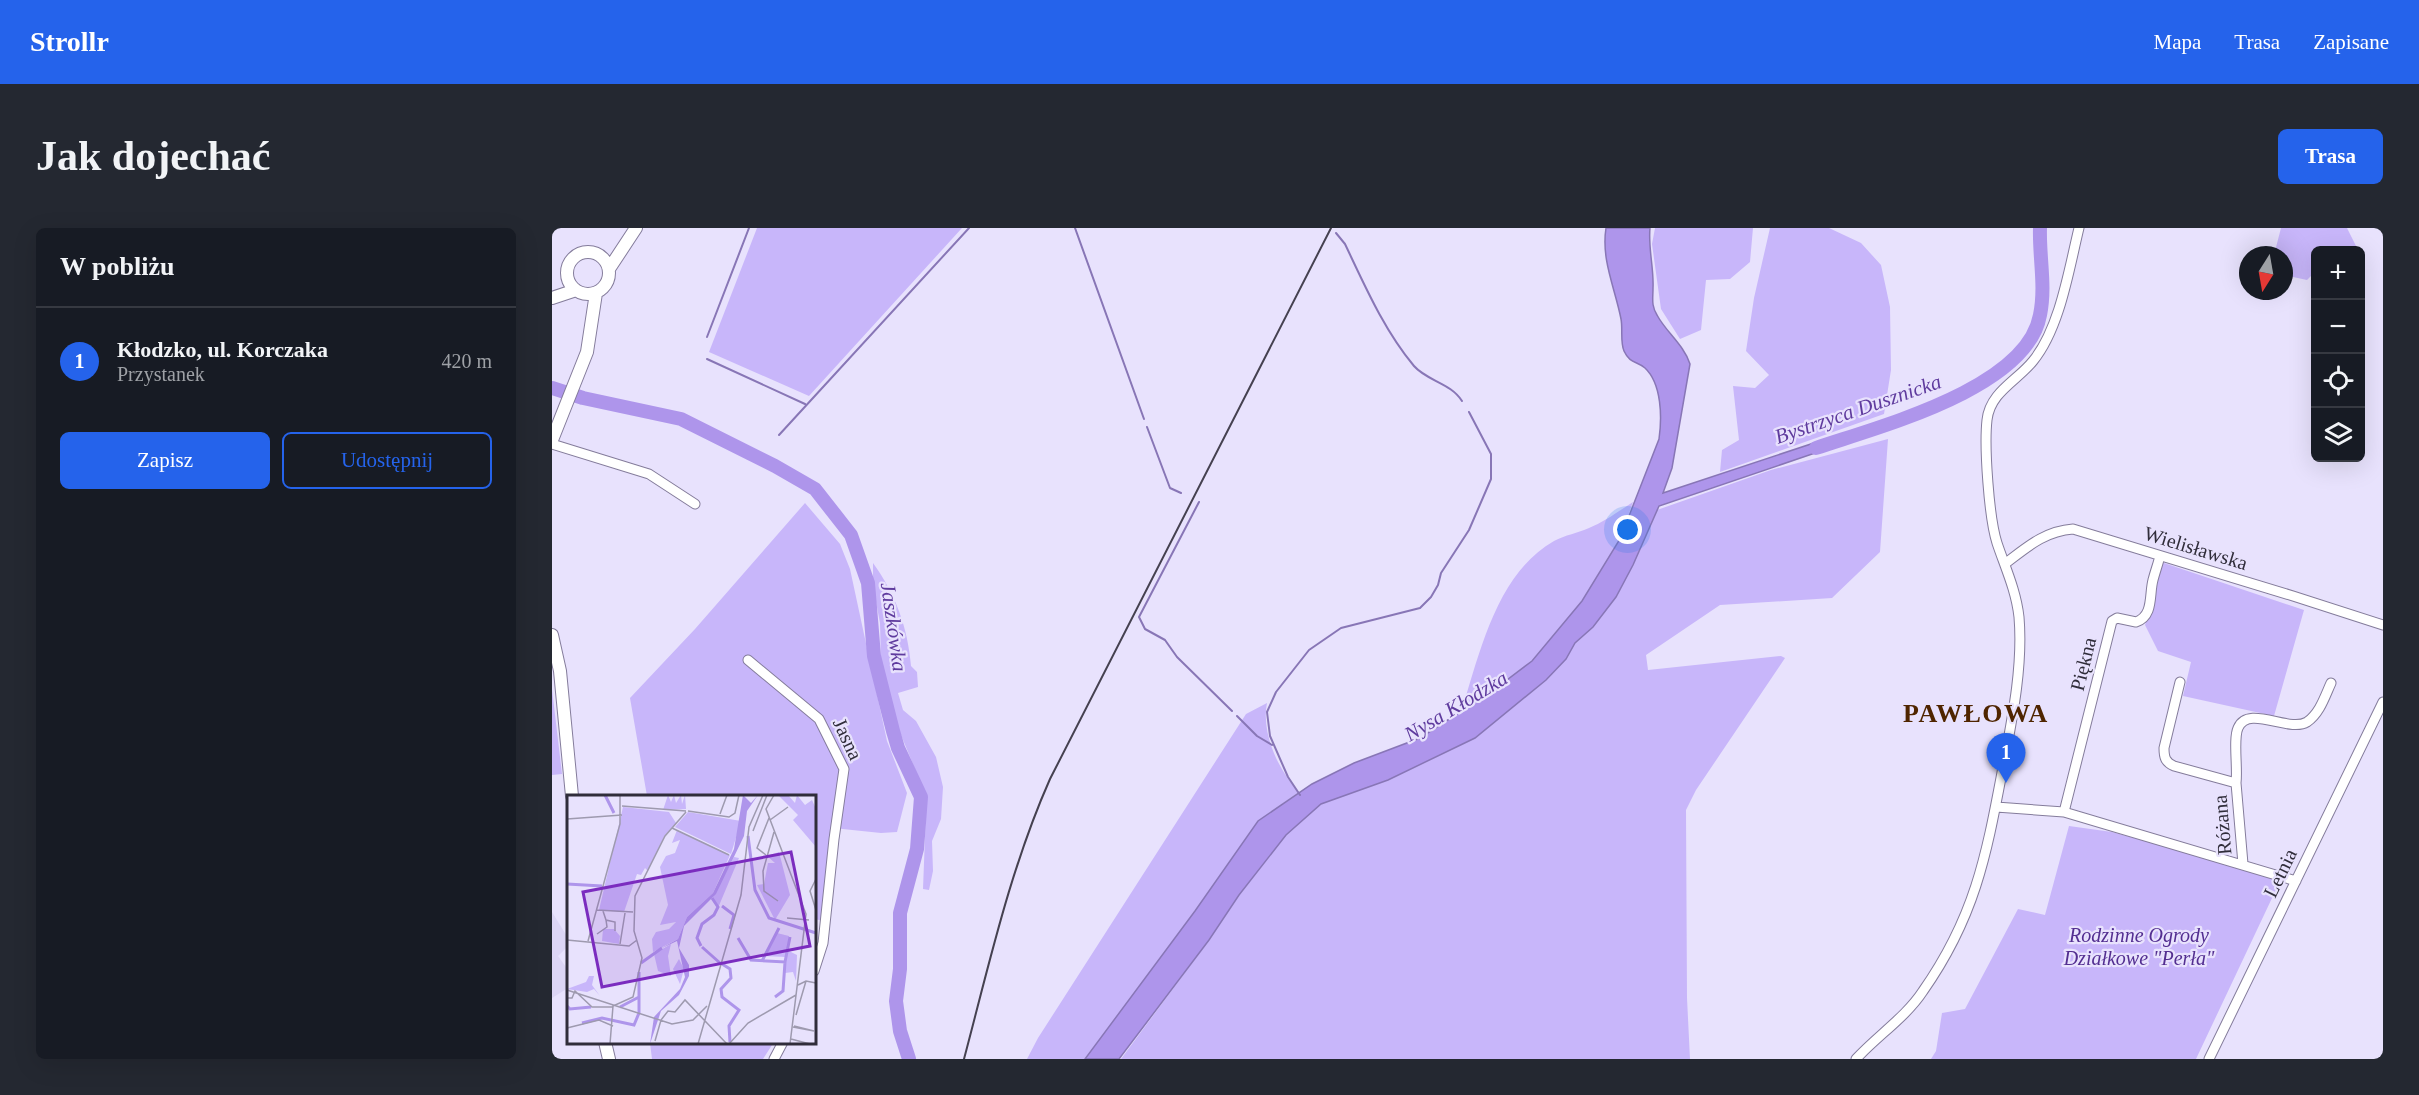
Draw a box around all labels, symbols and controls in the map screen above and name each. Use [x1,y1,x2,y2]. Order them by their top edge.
text: Strollr [30,26,109,57]
text: Mapa [2153,30,2201,54]
text: Trasa [2234,30,2280,54]
text: Zapisane [2313,30,2389,54]
button: Trasa [2278,129,2383,184]
text: Jak dojechać [36,133,271,179]
north arrow [2239,246,2293,300]
map controls [2311,246,2365,462]
button: + [2311,246,2365,300]
text: W pobliżu [60,252,174,281]
button: − [2311,300,2365,354]
text: Kłodzko, ul. Korczaka [117,337,328,362]
text: 1 [75,350,85,372]
text: 420 m [441,350,492,372]
button: locate [2311,354,2365,408]
text: Przystanek [117,363,205,385]
water label: Bystrzyca Dusznicka [1772,369,1944,449]
button: layers [2311,408,2365,462]
button: Zapisz [60,432,270,489]
button: Udostępnij [282,432,492,489]
your location [1613,515,1642,544]
street label: Wielisławska [2142,522,2250,574]
water label: Jaszkówka [876,581,912,673]
street label: Piękna [2066,635,2101,693]
water label: Nysa Kłodzka [1399,666,1512,747]
district label: PAWŁOWA [1903,699,2049,728]
street label: Jasna [829,715,867,763]
pin: 1 [1986,734,2026,783]
street label: Różana [2208,794,2236,856]
inset map [567,795,816,1044]
street label: Letnia [2259,845,2301,901]
park label: Rodzinne Ogrody Działkowe "Perła" [2063,924,2215,969]

